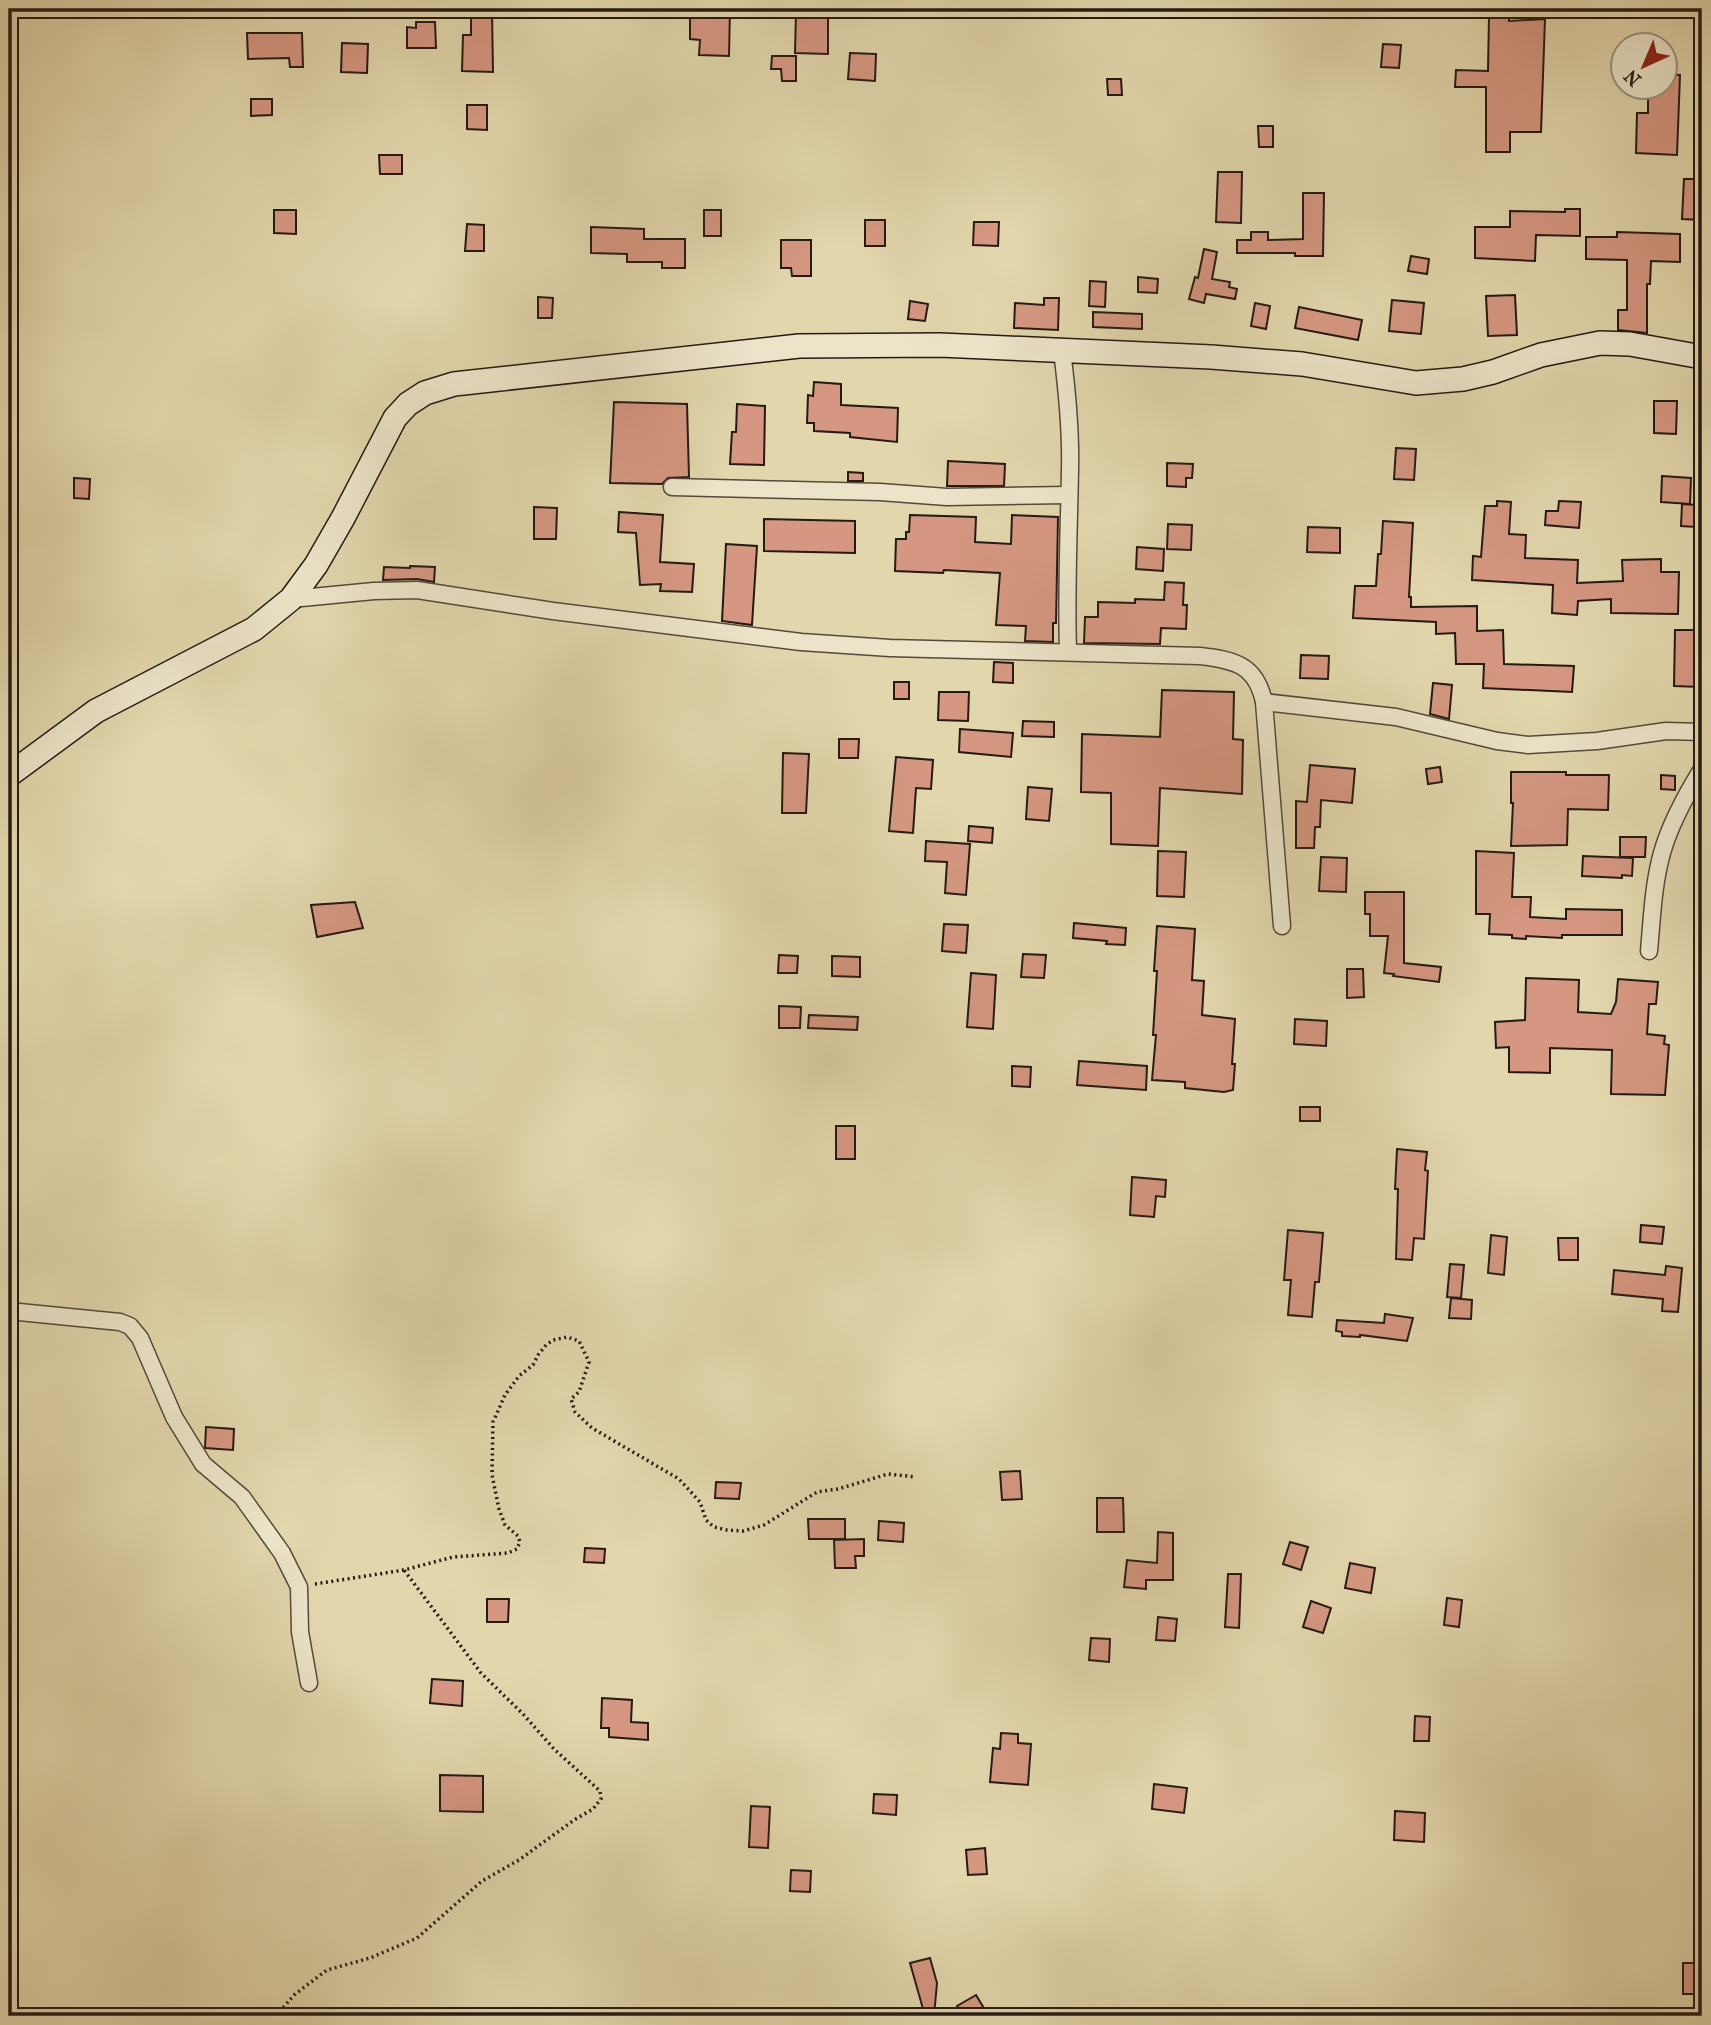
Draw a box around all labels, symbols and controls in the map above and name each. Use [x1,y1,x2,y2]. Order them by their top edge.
north arrow [1610,32,1680,102]
text: N [1620,64,1646,90]

